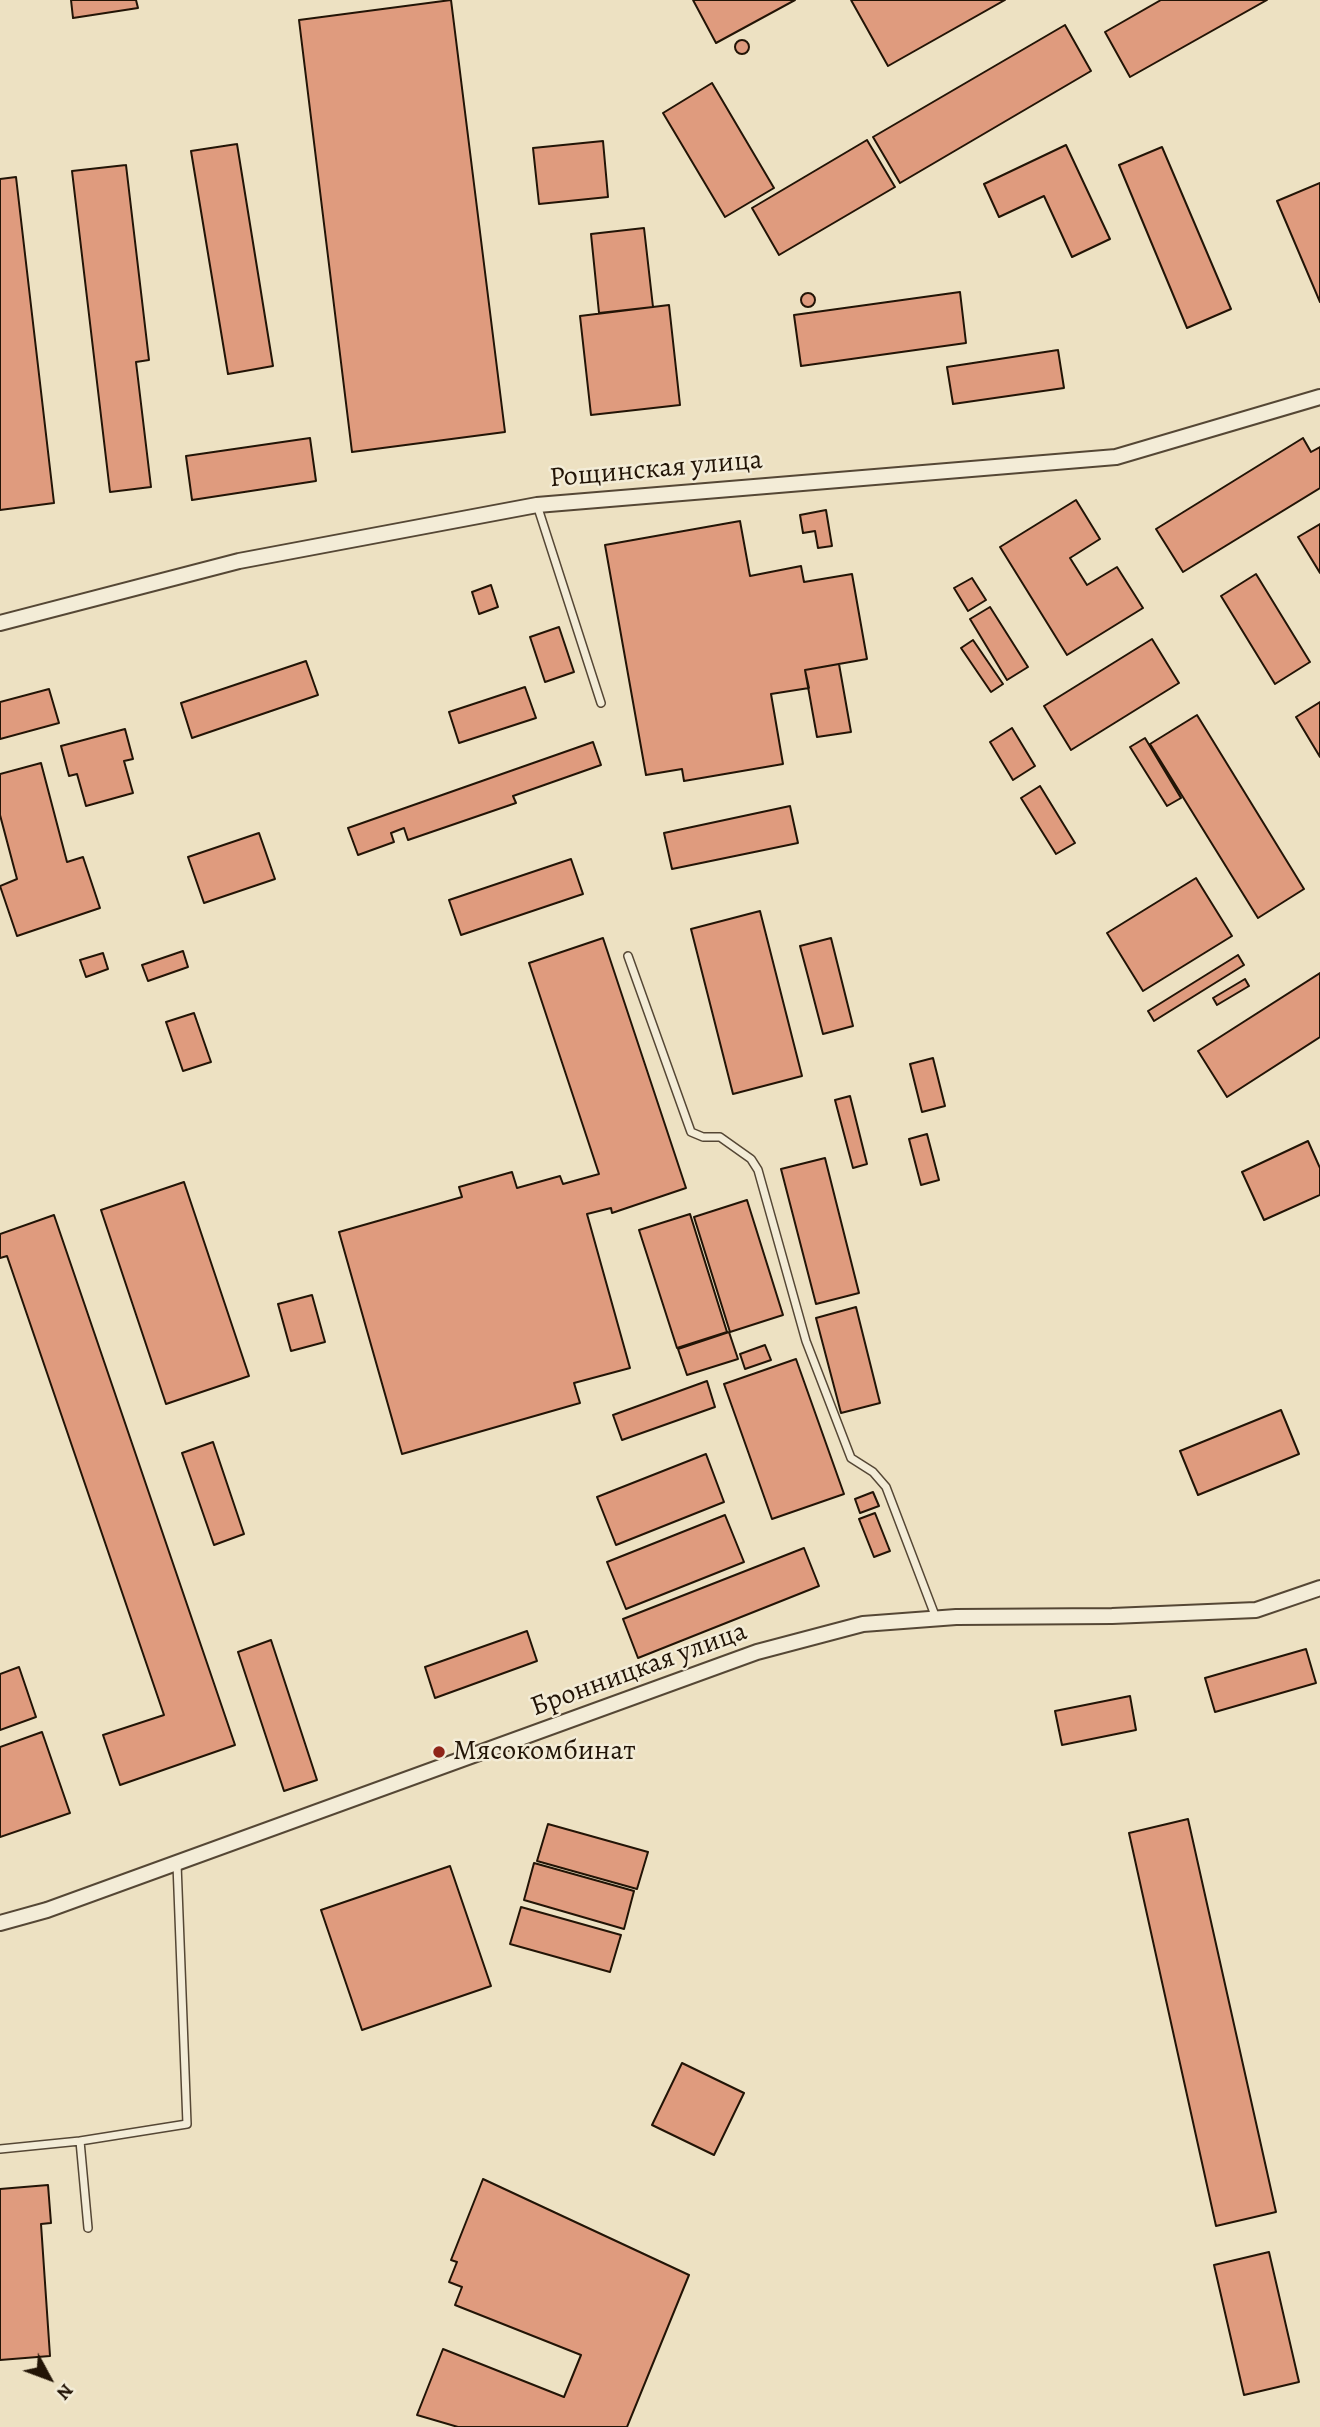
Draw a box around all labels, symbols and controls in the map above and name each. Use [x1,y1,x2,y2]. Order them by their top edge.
street label: Рощинская улица [548,444,764,496]
street label: Бронницкая улица [526,1615,752,1725]
place label: Мясокомбинат [453,1735,636,1769]
marker: Мясокомбинат [431,1744,447,1760]
north arrow [14,2343,84,2413]
text: N [50,2378,79,2406]

